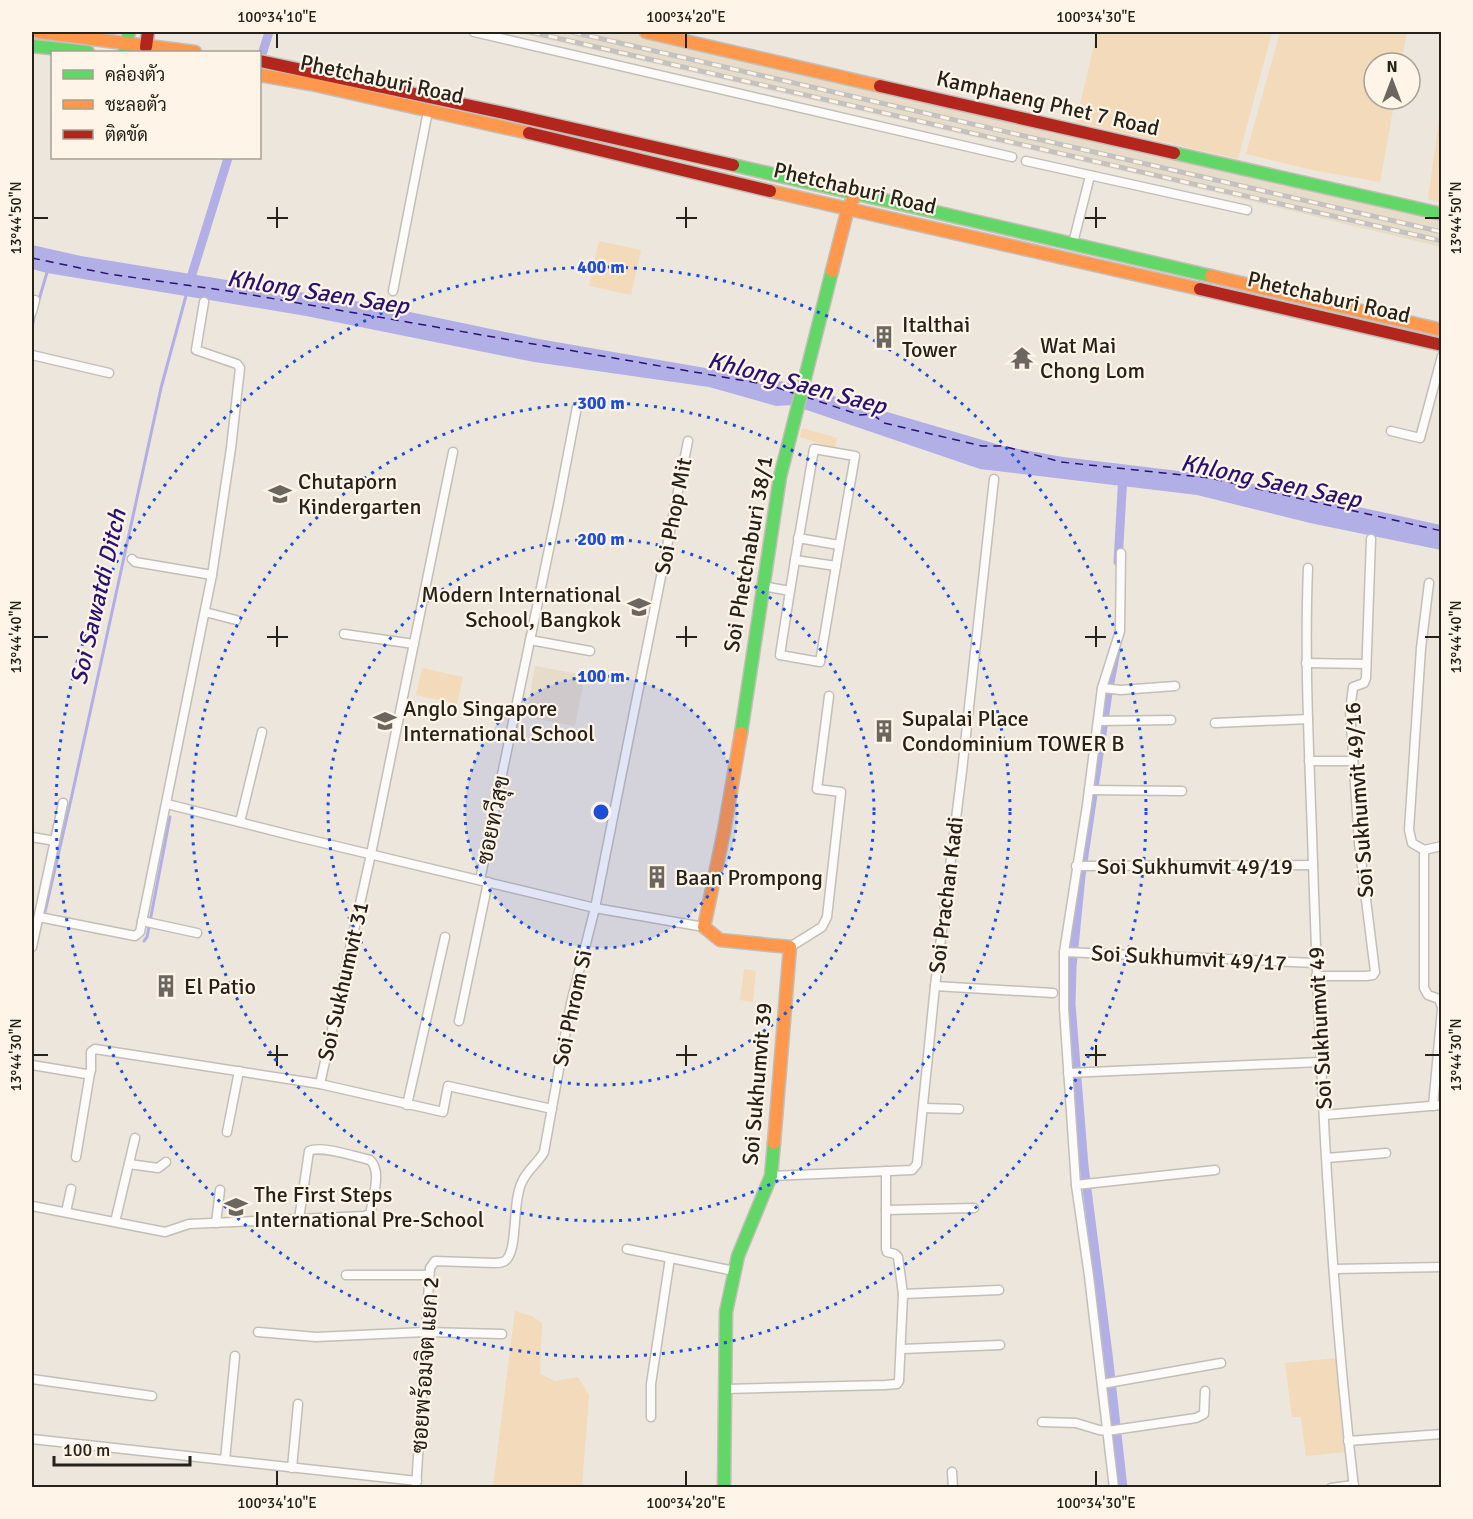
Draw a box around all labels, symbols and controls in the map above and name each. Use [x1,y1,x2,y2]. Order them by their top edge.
text: 100°34'10"E [237,8,317,26]
text: 100°34'20"E [646,8,726,26]
text: 100°34'30"E [1056,8,1136,26]
street label: Phetchaburi Road [298,48,466,110]
legend [51,51,261,159]
north arrow [1362,51,1422,111]
text: N [1386,57,1398,77]
text: คล่องตัว [105,63,165,86]
street label: Kamphaeng Phet 7 Road [934,64,1162,142]
text: ชะลอตัว [105,94,167,116]
text: ติดขัด [105,124,148,146]
street label: Phetchaburi Road [771,156,939,220]
text: 13°44'50"N [7,181,25,255]
text: 13°44'50"N [1447,181,1465,255]
text: 400 m [577,256,625,278]
water label: Khlong Saen Saep [225,263,412,321]
street label: Phetchaburi Road [1245,265,1413,329]
place label: Italthai Tower [902,311,970,363]
building icon: Italthai Tower [871,324,897,350]
place label: Wat Mai Chong Lom [1040,332,1145,384]
water label: Khlong Saen Saep [704,345,891,422]
temple icon: Wat Mai Chong Lom [1009,345,1035,371]
text: 300 m [577,392,625,414]
water label: Khlong Saen Saep [1178,447,1365,515]
street label: Soi Phetchaburi 38/1 [717,454,779,654]
street label: Soi Phop Mit [648,455,698,577]
place label: Chutaporn Kindergarten [298,468,421,520]
school or university icon: Chutaporn Kindergarten [267,481,293,507]
water label: Soi Sawatdi Ditch [63,505,133,688]
text: 200 m [577,528,625,550]
place label: Modern International School, Bangkok [421,581,621,633]
school or university icon: Modern International School, Bangkok [626,594,652,620]
text: 13°44'40"N [7,600,25,674]
text: 13°44'40"N [1447,600,1465,674]
text: 100 m [577,665,625,687]
place label: Anglo Singapore International School [403,695,595,747]
street label: Soi Sukhumvit 49/16 [1339,701,1379,899]
place label: Supalai Place Condominium TOWER B [902,705,1125,757]
school or university icon: Anglo Singapore International School [372,708,398,734]
building icon: Supalai Place Condominium TOWER B [871,718,897,744]
street label: ซอยทวีสุข [470,773,518,868]
centre of rings [591,802,611,822]
street label: Soi Prachan Kadi [923,815,969,975]
street label: Soi Sukhumvit 49/19 [1097,853,1293,880]
building icon: Baan Prompong [644,864,670,890]
place label: Baan Prompong [675,864,823,891]
street label: Soi Sukhumvit 31 [312,899,374,1063]
street label: Soi Sukhumvit 49/17 [1090,939,1288,977]
street label: Soi Sukhumvit 49 [1302,946,1338,1110]
street label: Soi Phrom Si [546,947,598,1069]
building icon: El Patio [153,973,179,999]
place label: El Patio [184,973,256,1000]
street label: Soi Sukhumvit 39 [736,1002,778,1166]
text: 13°44'30"N [7,1018,25,1092]
text: 13°44'30"N [1447,1018,1465,1092]
place label: The First Steps International Pre-School [254,1181,484,1233]
school or university icon: The First Steps International Pre-School [223,1194,249,1220]
street label: ซอยพร้อมจิต แยก 2 [404,1276,445,1454]
scale bar [54,1429,190,1467]
text: 100 m [63,1439,110,1461]
text: 100°34'10"E [237,1494,317,1512]
text: 100°34'20"E [646,1494,726,1512]
text: 100°34'30"E [1056,1494,1136,1512]

